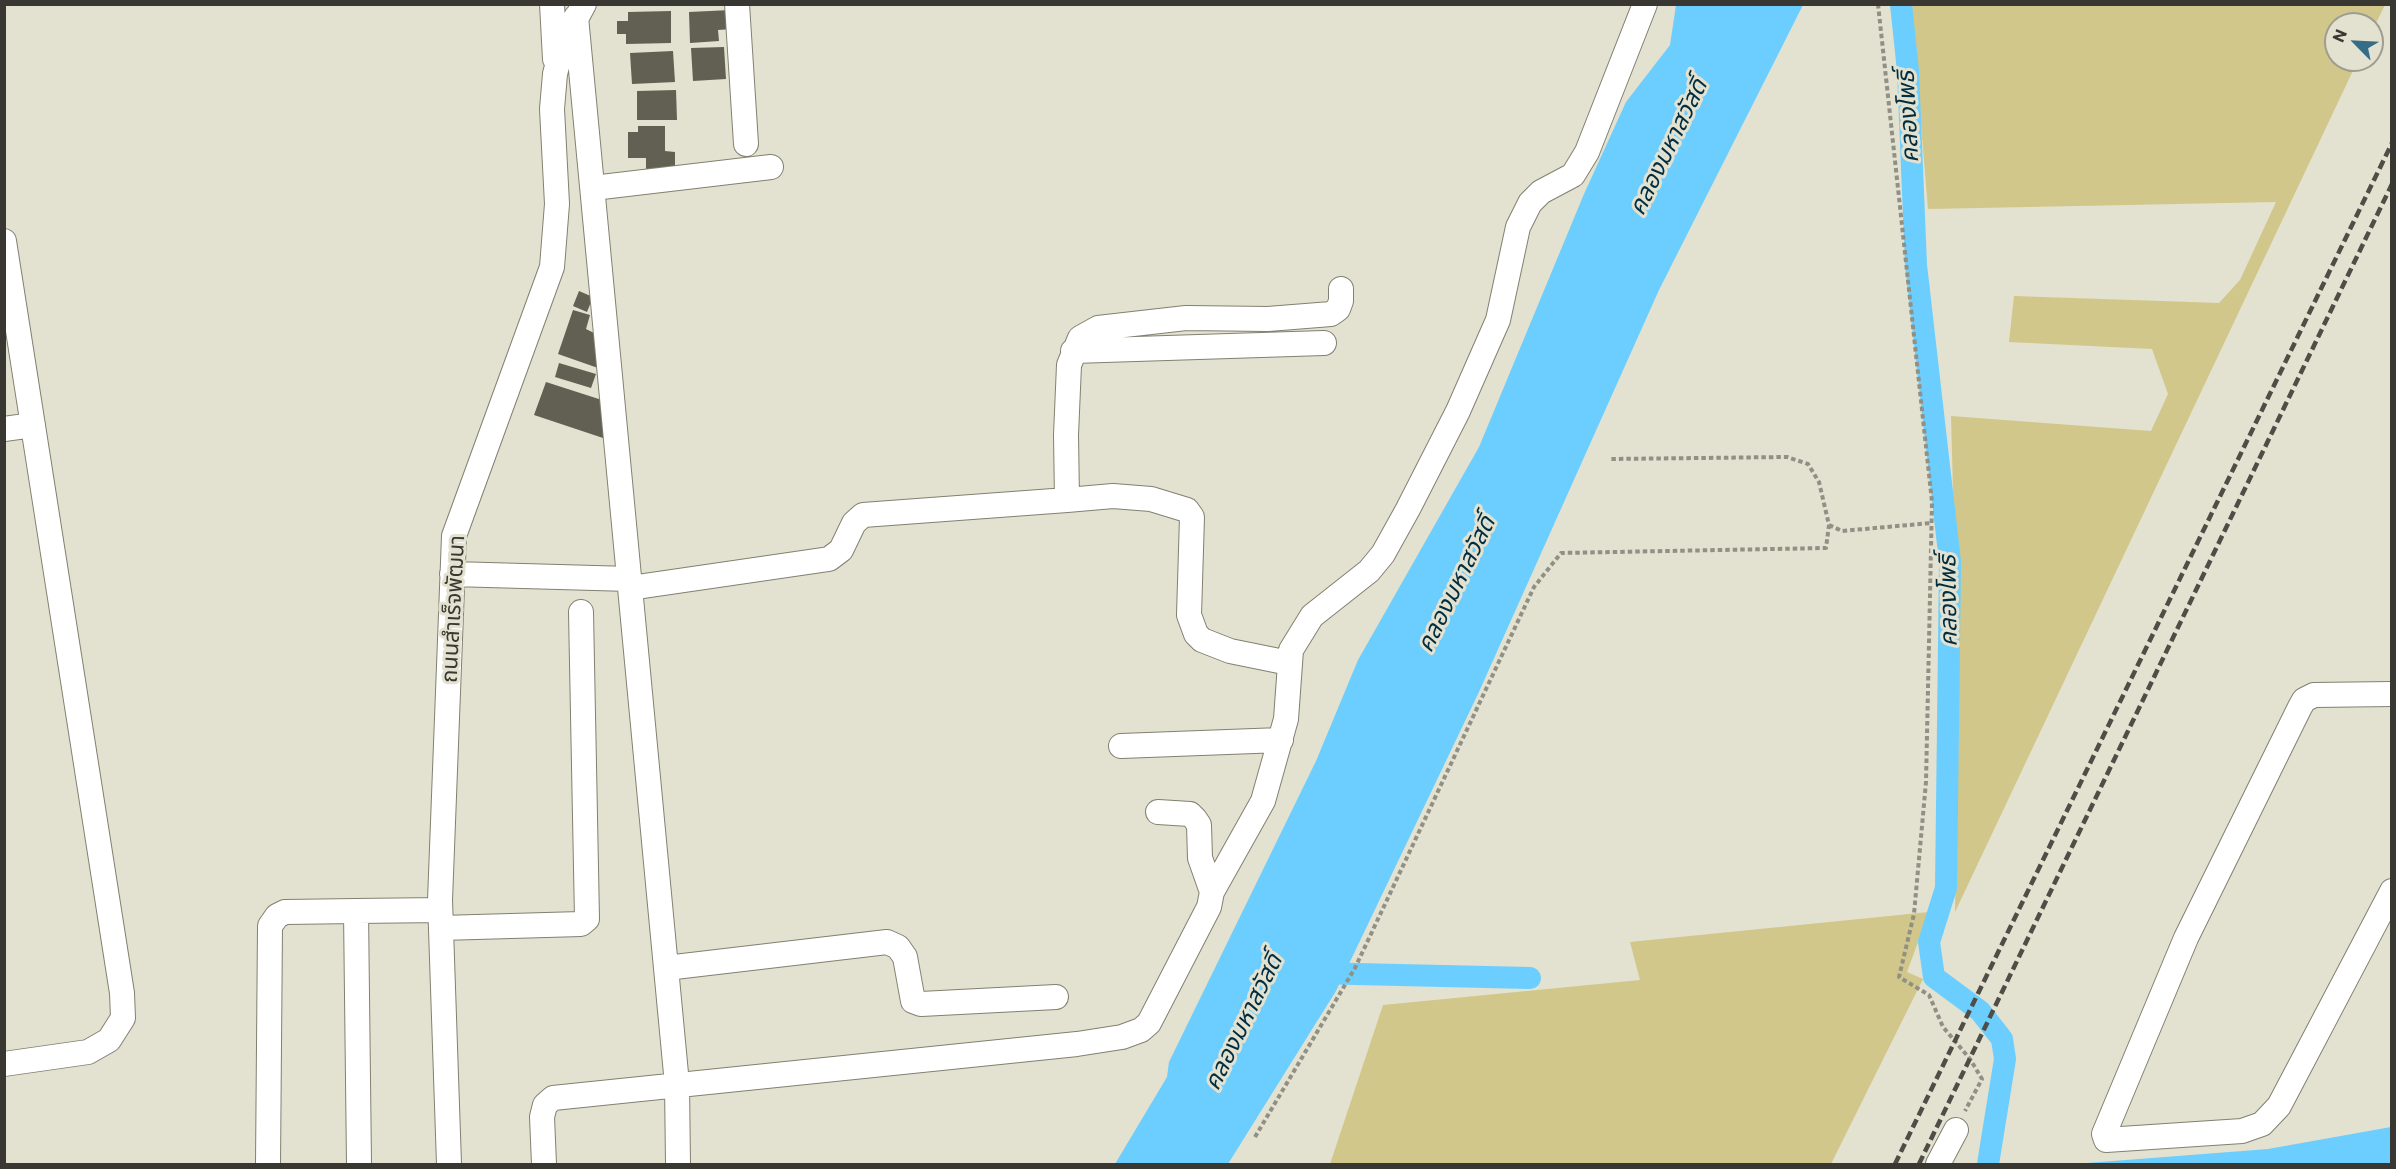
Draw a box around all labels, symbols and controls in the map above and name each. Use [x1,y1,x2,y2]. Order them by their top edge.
north arrow [2324,12,2384,72]
text: N [2328,26,2350,45]
water label: คลองโพธิ์ [1891,70,1925,164]
water label: คลองมหาสวัสดิ์ [1623,74,1713,220]
water label: คลองมหาสวัสดิ์ [1411,511,1501,657]
street label: ถนนสำเร็จพัฒนา [436,534,470,684]
water label: คลองโพธิ์ [1933,555,1963,647]
water label: คลองมหาสวัสดิ์ [1198,949,1288,1095]

